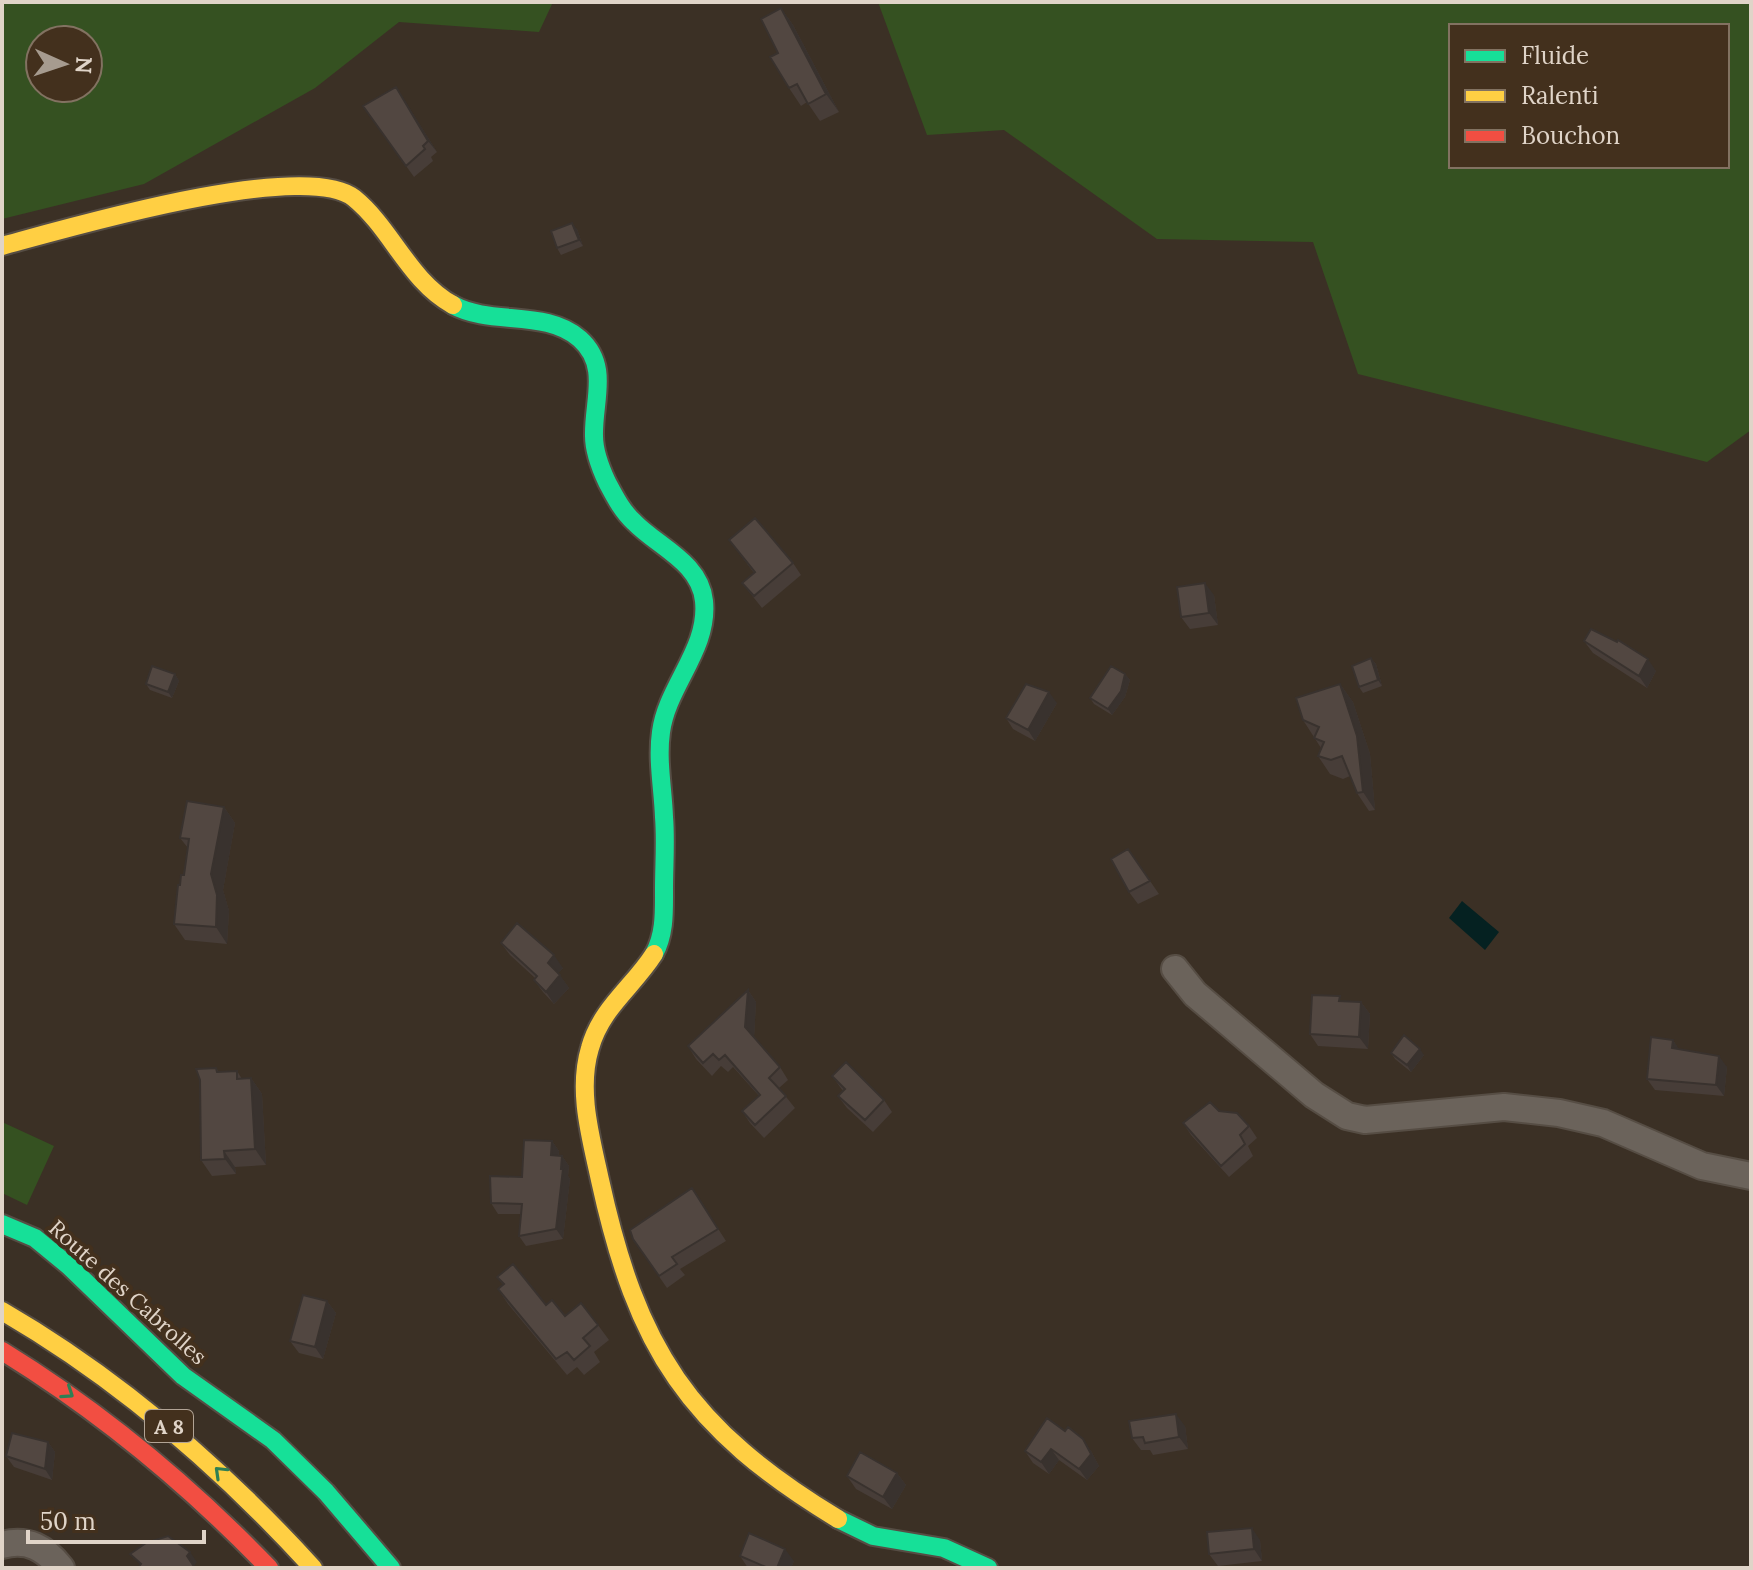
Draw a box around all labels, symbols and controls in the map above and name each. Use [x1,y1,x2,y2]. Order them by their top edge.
north arrow [24,24,104,104]
legend [1449,24,1729,168]
text: Fluide [1521,40,1589,71]
text: N [70,56,98,74]
text: Ralenti [1521,80,1598,111]
text: Bouchon [1521,120,1620,151]
street label: Route des Cabrolles [43,1214,213,1370]
one-way arrow [60,1383,74,1398]
road number: A 8 [145,1410,193,1442]
one-way arrow [215,1466,229,1481]
scale bar [28,1494,204,1544]
text: 50 m [40,1506,96,1537]

